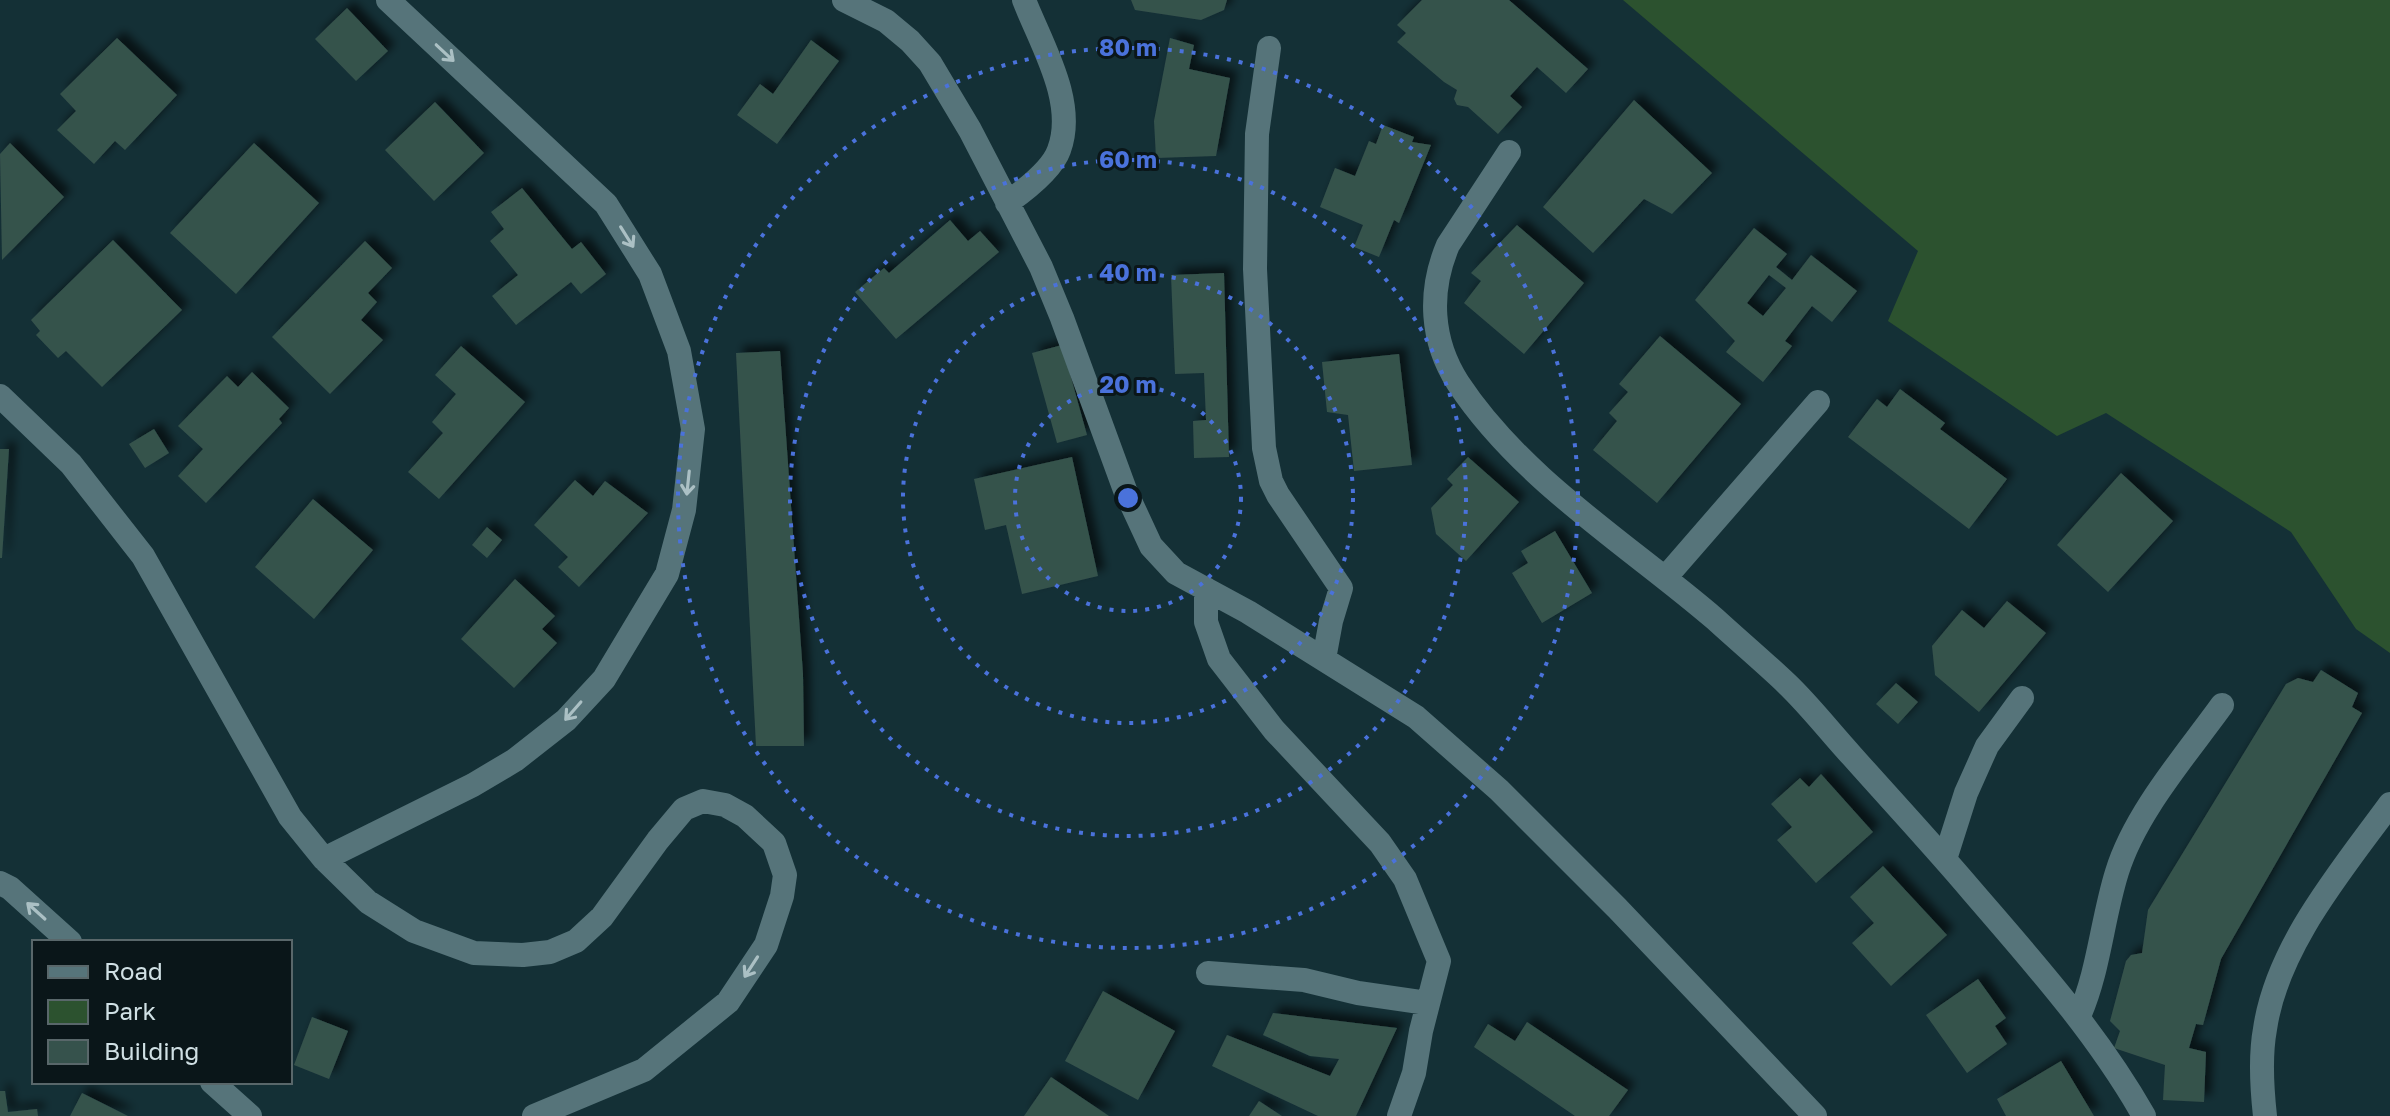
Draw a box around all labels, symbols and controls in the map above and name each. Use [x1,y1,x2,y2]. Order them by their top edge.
text: 80 m [1099,32,1157,61]
one-way arrow [434,44,454,62]
text: 60 m [1099,144,1157,173]
one-way arrow [620,225,636,248]
text: 40 m [1099,257,1157,286]
text: 20 m [1099,369,1157,398]
one-way arrow [680,470,695,496]
centre of rings [1114,484,1142,512]
one-way arrow [565,701,583,721]
one-way arrow [27,903,47,921]
legend [32,940,292,1084]
one-way arrow [743,955,759,977]
text: Road [104,956,163,985]
text: Park [104,996,156,1025]
text: Building [104,1036,199,1065]

